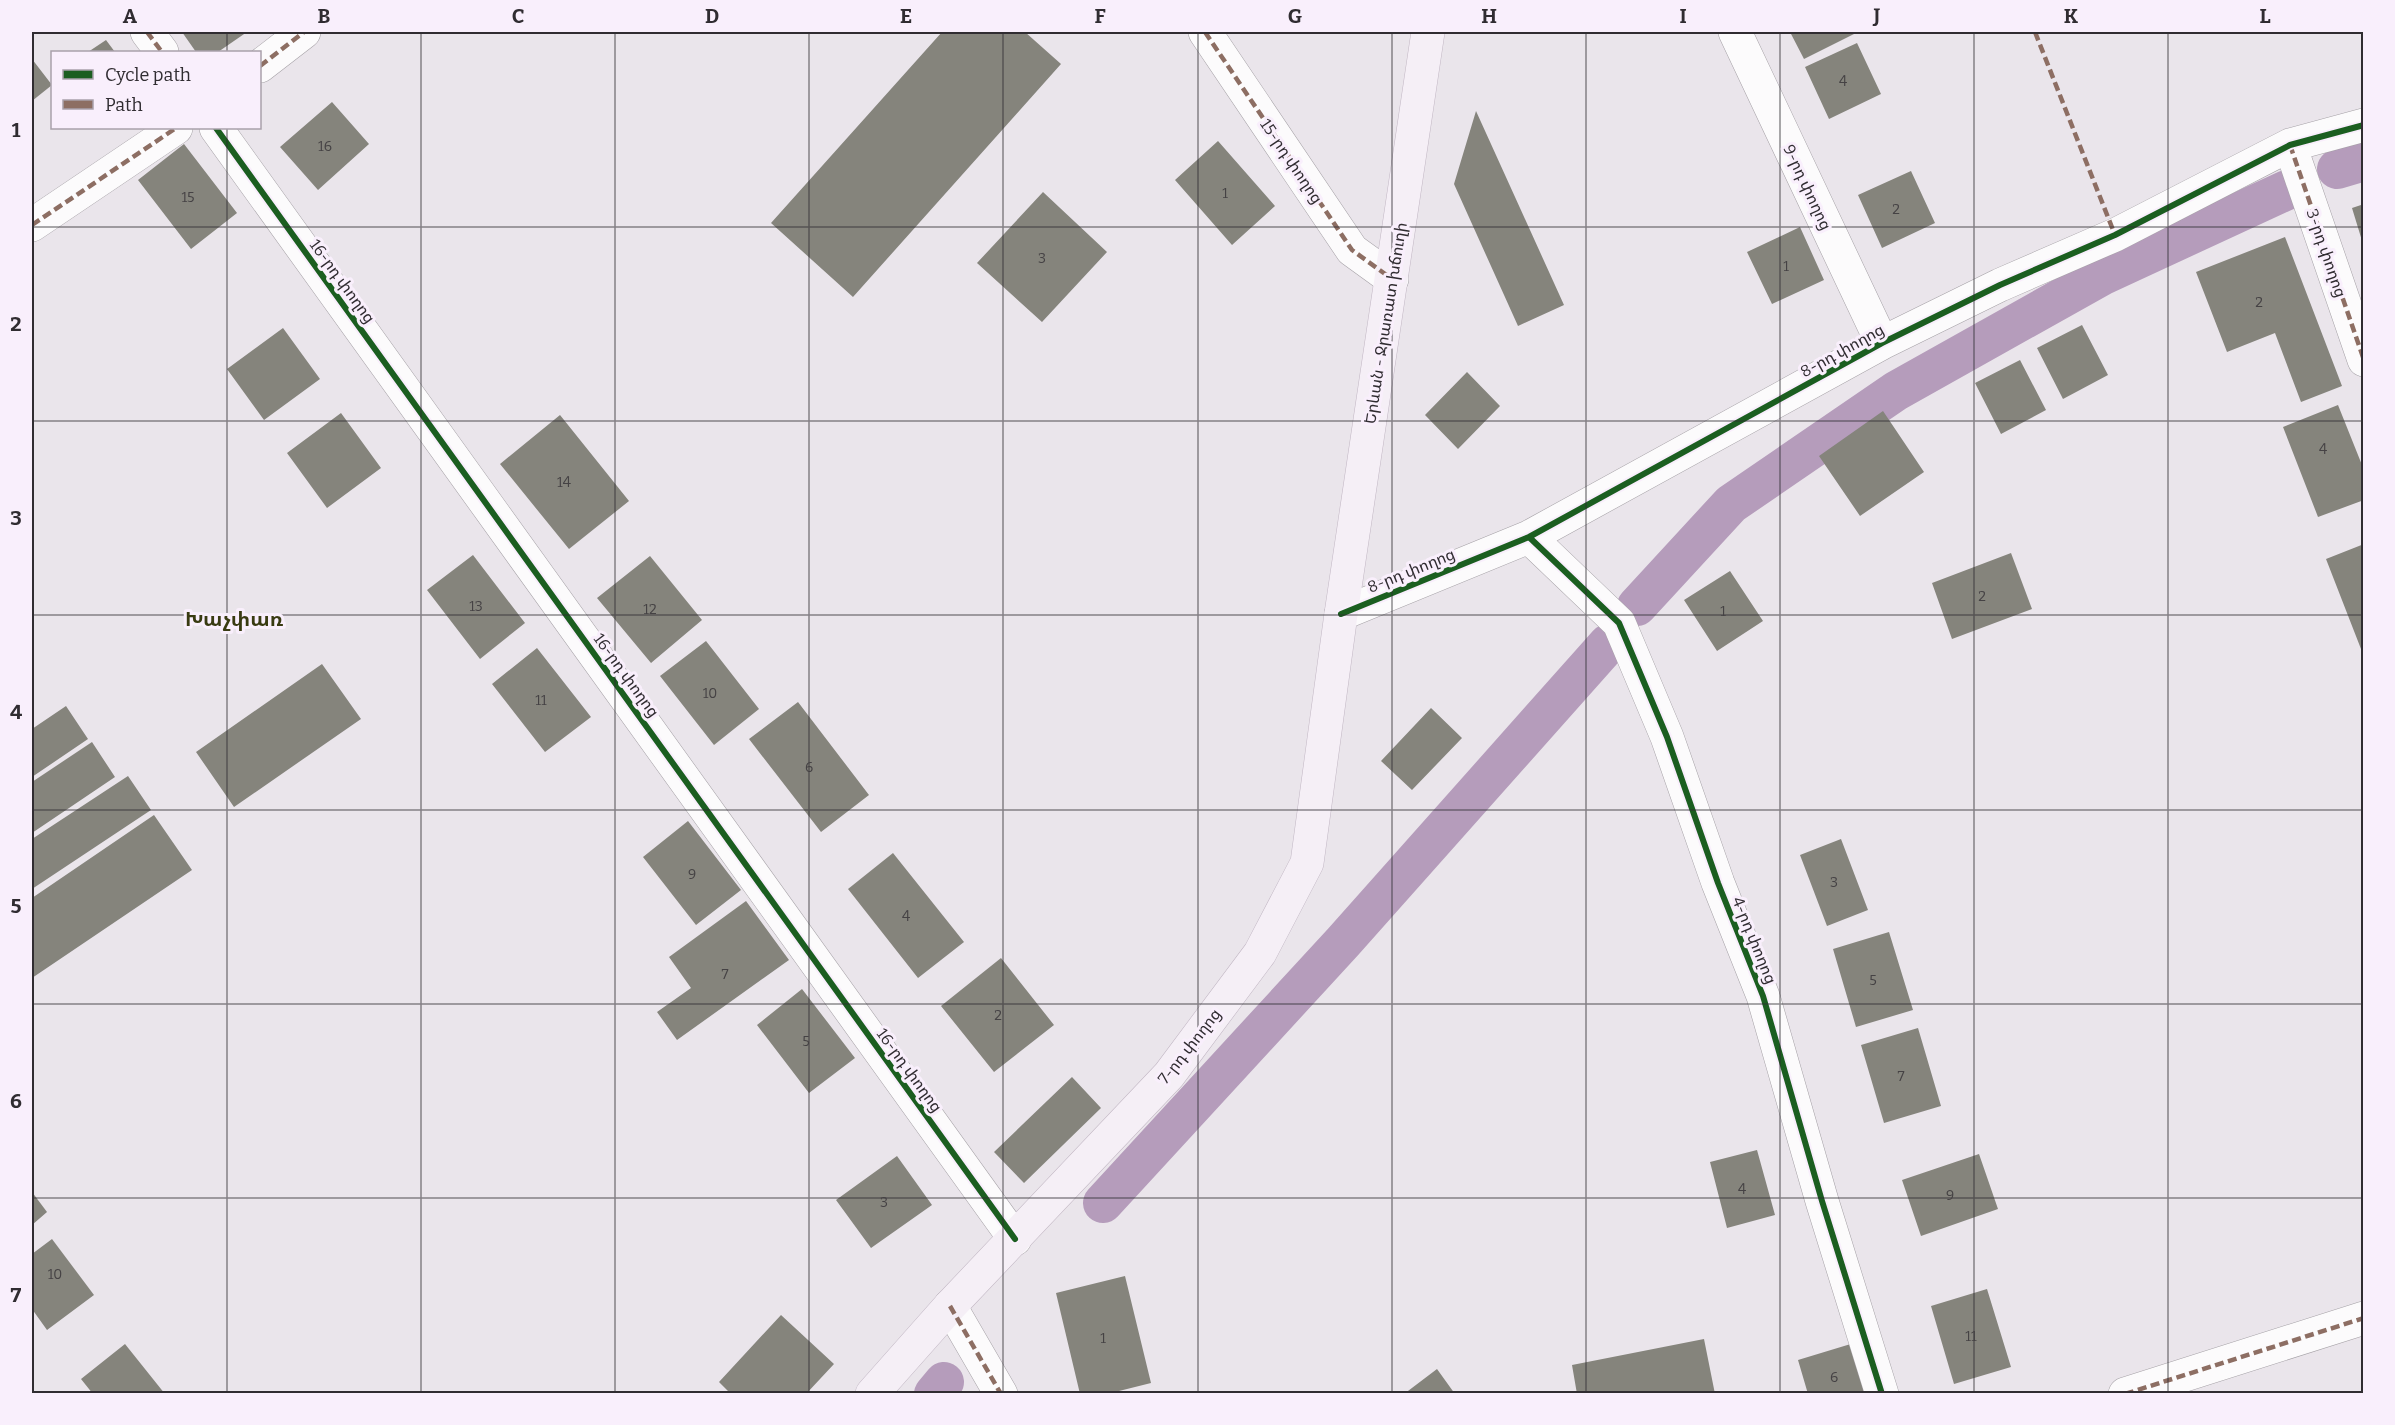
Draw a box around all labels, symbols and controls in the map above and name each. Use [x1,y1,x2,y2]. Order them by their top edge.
text: A [123,4,138,28]
text: B [318,4,331,28]
text: C [512,4,524,28]
text: D [705,4,719,28]
text: E [900,4,912,28]
text: F [1094,4,1106,28]
text: G [1288,4,1302,28]
text: H [1481,4,1497,28]
text: I [1679,4,1687,28]
text: J [1873,4,1881,28]
text: K [2064,4,2079,28]
text: L [2259,4,2271,28]
legend [51,51,261,129]
text: Cycle path [105,64,191,86]
house number: 4 [1839,73,1847,90]
text: Path [105,94,143,116]
street label: 15-րդ փողոց [1256,115,1327,207]
text: 1 [12,118,21,142]
house number: 16 [318,138,332,155]
street label: 9-րդ փողոց [1779,141,1836,233]
house number: 1 [1222,185,1228,202]
house number: 15 [181,189,195,206]
house number: 2 [1892,201,1900,218]
street label: 3-րդ փողոց [2303,206,2351,300]
street label: Երևան - Ջրառատ խճուղի [1360,221,1411,425]
street label: 16-րդ փողոց [306,236,379,327]
house number: 3 [1038,250,1046,267]
house number: 1 [1783,258,1789,275]
house number: 2 [2255,294,2263,311]
text: 2 [10,312,22,336]
street label: 8-րդ փողոց [1797,320,1887,381]
house number: 4 [2319,441,2327,458]
house number: 14 [557,474,571,491]
text: 3 [10,506,22,530]
street label: 8-րդ փողոց [1365,544,1458,597]
house number: 2 [1978,588,1986,605]
house number: 13 [469,598,483,615]
house number: 12 [643,601,657,618]
house number: 1 [1720,603,1726,620]
district label: Խաչփառ [185,607,284,631]
street label: 16-րդ փողոց [590,630,663,721]
house number: 10 [703,685,717,702]
house number: 11 [535,692,547,709]
text: 4 [10,700,22,724]
house number: 6 [805,759,813,776]
house number: 9 [688,866,696,883]
house number: 3 [1830,874,1838,891]
text: 5 [11,894,22,918]
street label: 4-րդ փողոց [1728,894,1781,987]
house number: 4 [902,908,910,925]
house number: 7 [721,966,729,983]
house number: 5 [1869,972,1877,989]
street label: 7-րդ փողոց [1154,1005,1225,1088]
house number: 2 [994,1007,1002,1024]
street label: 16-րդ փողոց [873,1025,946,1116]
house number: 5 [802,1033,810,1050]
house number: 7 [1897,1068,1905,1085]
text: 6 [10,1089,22,1113]
house number: 4 [1738,1181,1746,1198]
house number: 9 [1946,1187,1954,1204]
house number: 3 [880,1194,888,1211]
house number: 10 [48,1266,62,1283]
text: 7 [11,1283,22,1307]
house number: 11 [1965,1328,1977,1345]
house number: 1 [1100,1330,1106,1347]
house number: 6 [1830,1369,1838,1386]

